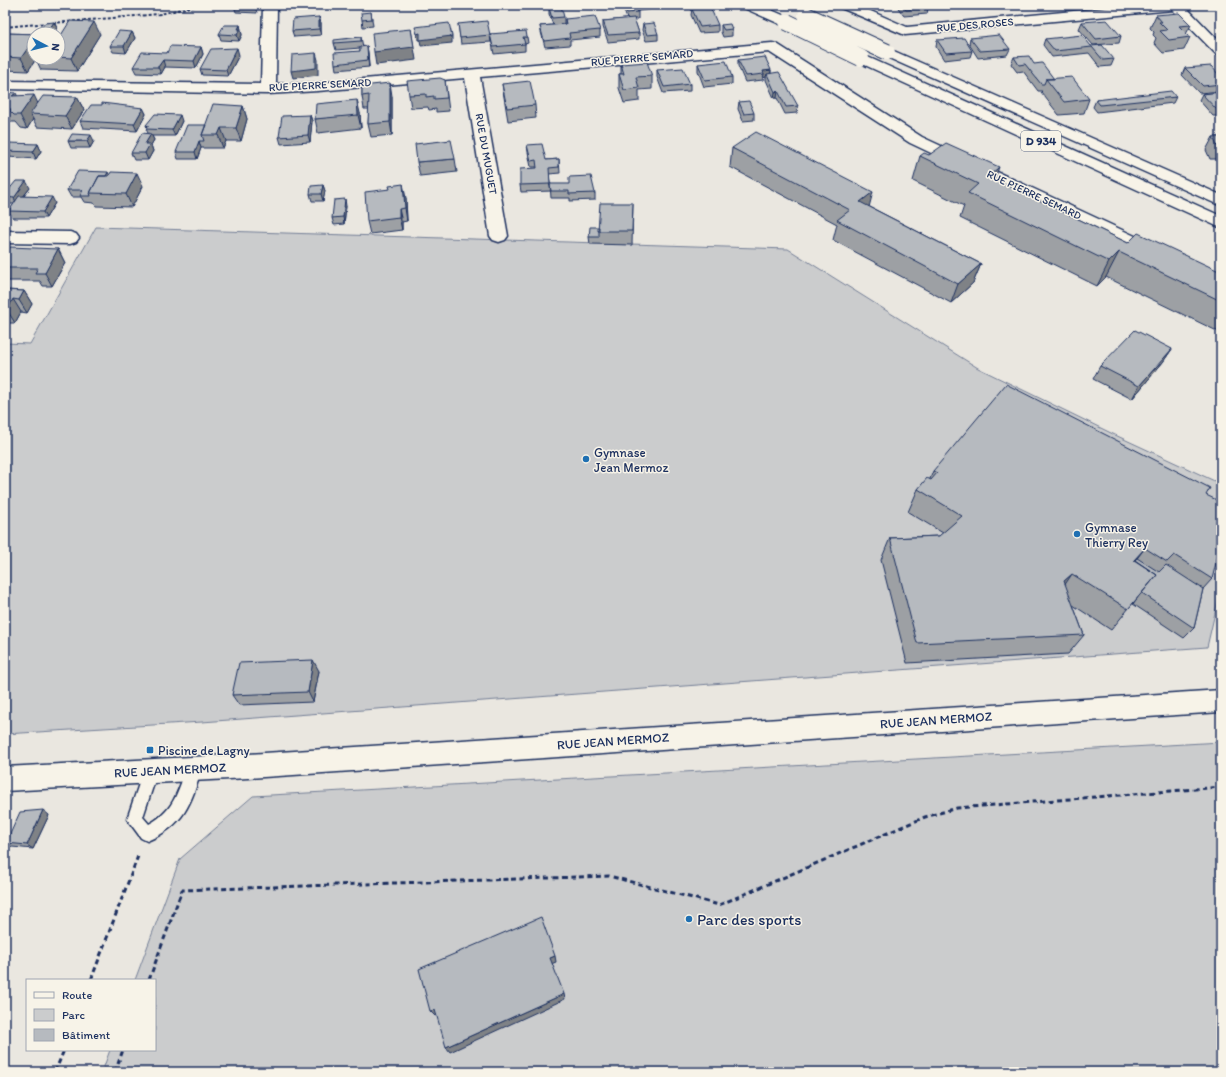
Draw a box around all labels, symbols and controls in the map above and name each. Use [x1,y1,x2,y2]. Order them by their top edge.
street label: RUE DES ROSES [936,15,1014,35]
north arrow [26,26,66,66]
text: N [49,43,62,52]
street label: RUE PIERRE SEMARD [590,47,694,69]
street label: RUE PIERRE SEMARD [268,76,372,94]
street label: RUE DU MUGUET [472,112,500,196]
road number: D 934 [1021,131,1061,151]
street label: RUE PIERRE SEMARD [985,167,1083,223]
place label: Gymnase Jean Mermoz [594,445,668,475]
marker: Gymnase Jean Mermoz [581,454,591,464]
place label: Gymnase Thierry Rey [1085,520,1148,550]
marker: Gymnase Thierry Rey [1072,529,1082,539]
street label: RUE JEAN MERMOZ [879,709,993,731]
street label: RUE JEAN MERMOZ [556,730,670,752]
place label: Piscine de Lagny [158,743,250,758]
marker: Piscine de Lagny [145,745,155,755]
street label: RUE JEAN MERMOZ [113,760,227,780]
place label: Parc des sports [697,910,801,929]
marker: Parc des sports [684,914,694,924]
legend [26,979,156,1051]
text: Route [62,988,92,1002]
text: Parc [62,1008,85,1022]
text: Bâtiment [62,1028,111,1042]

